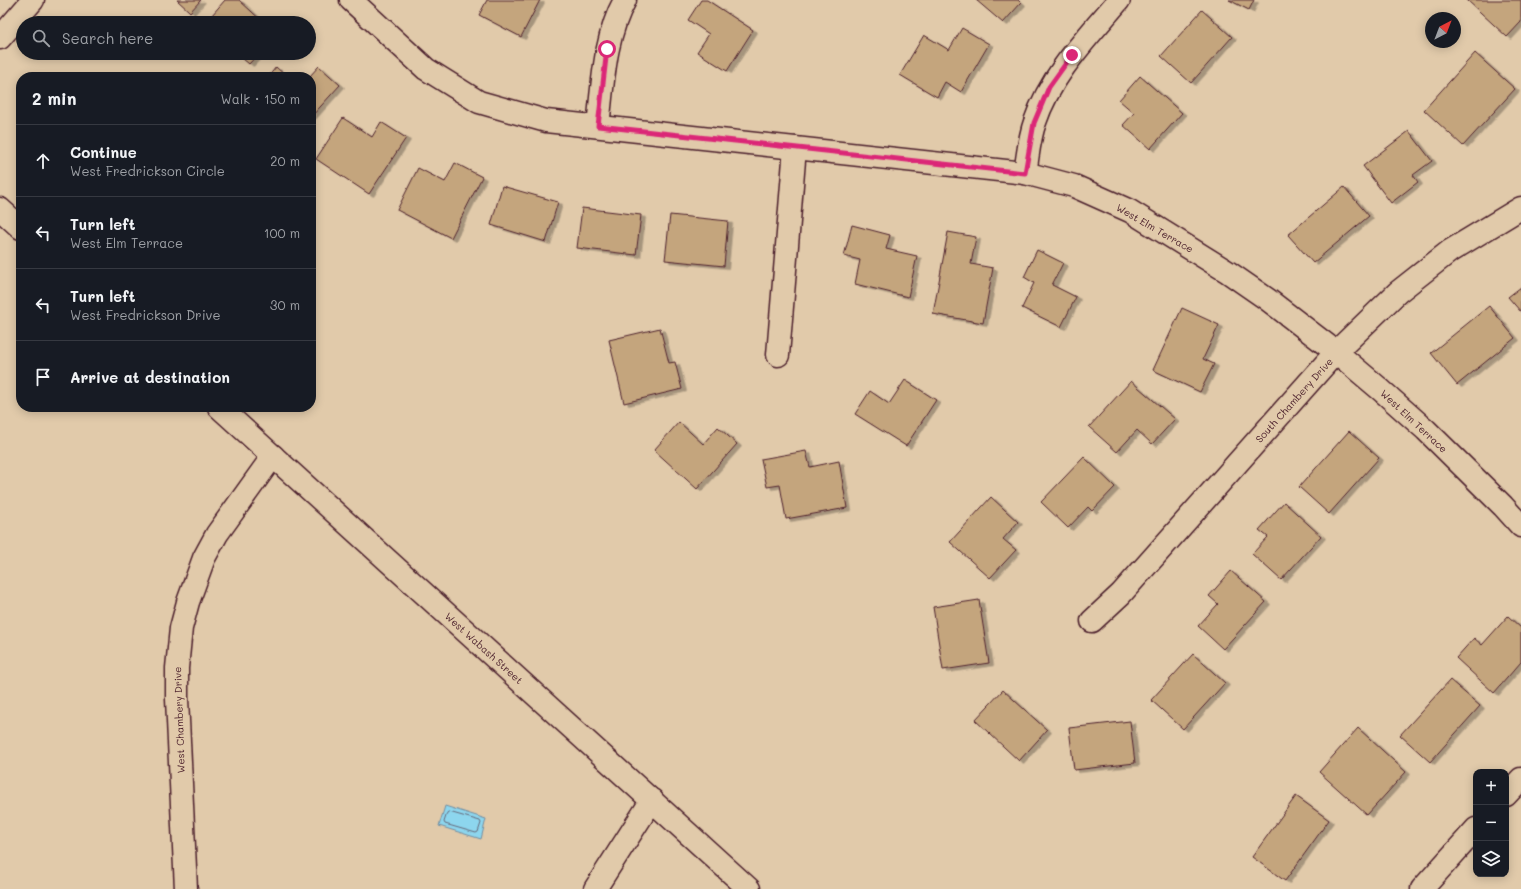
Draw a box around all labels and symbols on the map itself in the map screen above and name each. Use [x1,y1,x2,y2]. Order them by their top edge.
north arrow [1425,12,1461,48]
route start [598,40,616,58]
route end [1063,46,1081,64]
street label: West Elm Terrace [1114,200,1196,256]
street label: South Chambery Drive [1252,355,1336,445]
street label: West Elm Terrace [1377,386,1451,456]
street label: West Wabash Street [442,609,526,687]
street label: West Chambery Drive [170,666,188,774]

